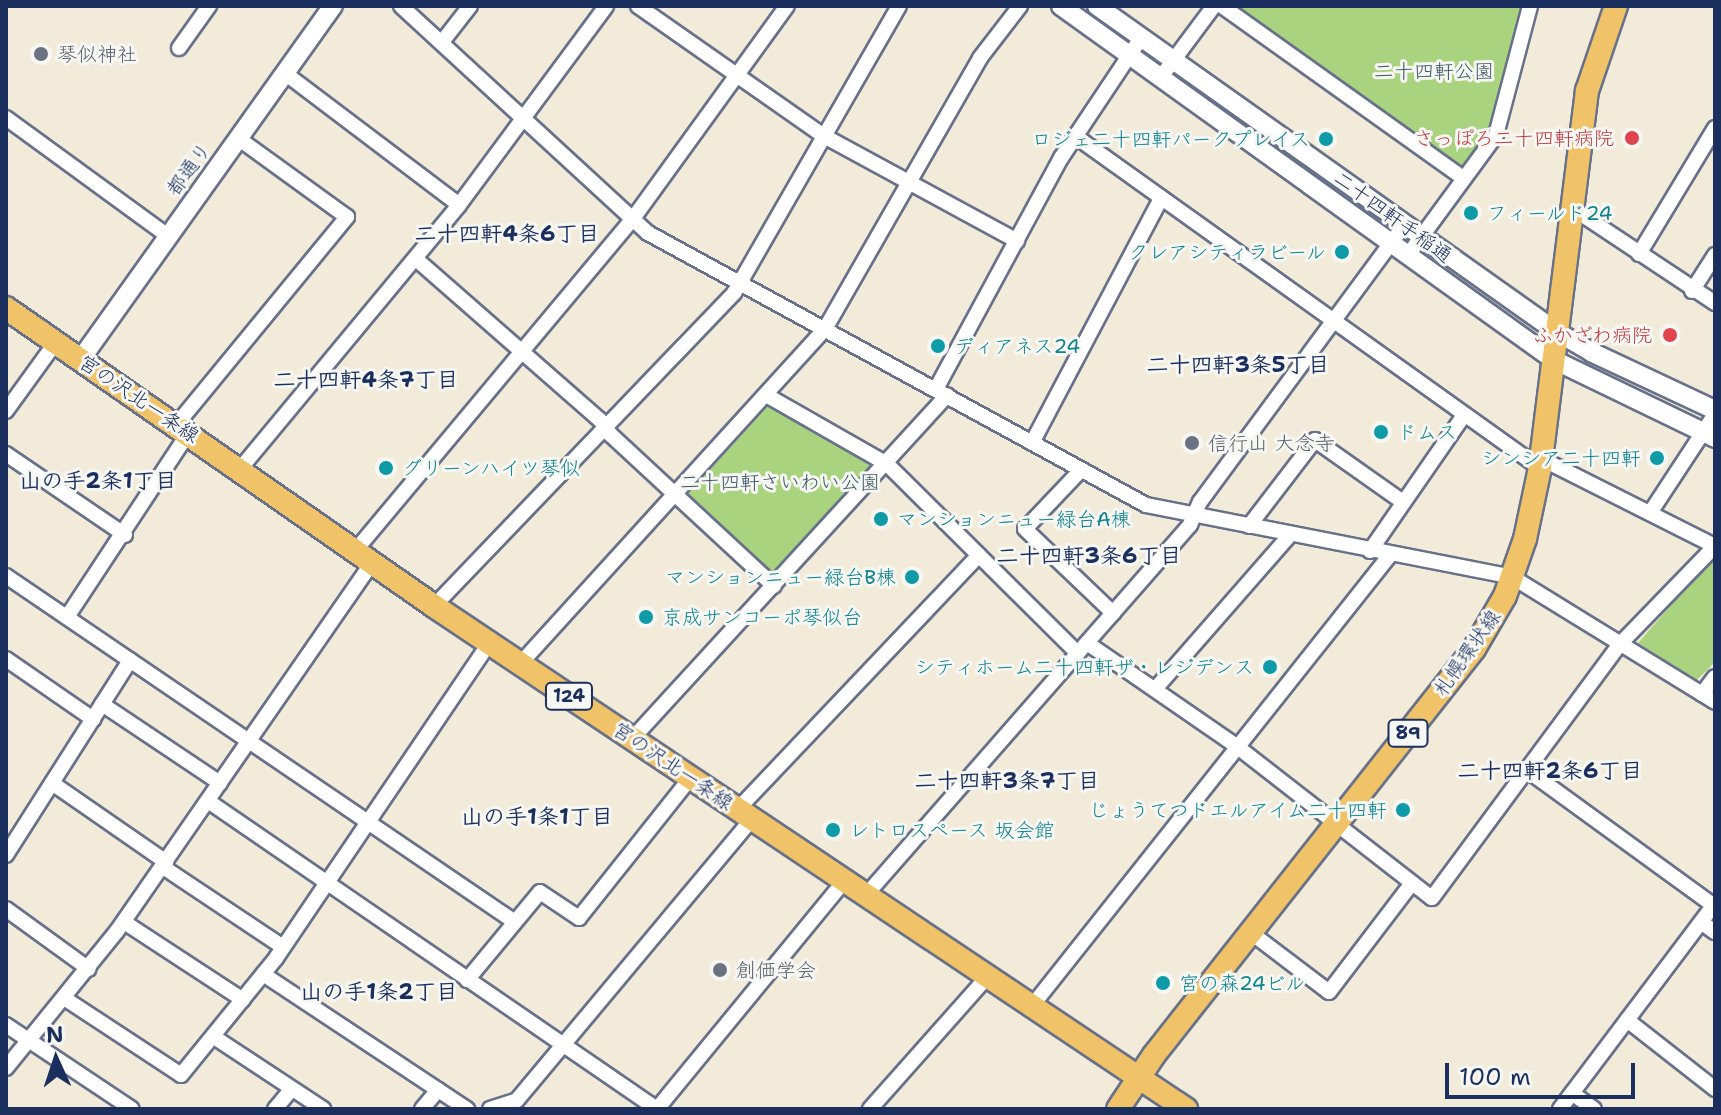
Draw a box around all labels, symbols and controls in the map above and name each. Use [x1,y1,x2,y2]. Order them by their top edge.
place label: 琴似神社 [57,42,137,66]
marker: 琴似神社 [32,45,50,63]
park label: 二十四軒公園 [1374,59,1494,83]
place label: さっぽろ二十四軒病院 [1414,126,1614,150]
place label: ロジェ二十四軒パークプレイス [1030,127,1310,151]
marker: さっぽろ二十四軒病院 [1621,127,1643,149]
marker: ロジェ二十四軒パークプレイス [1317,130,1335,148]
street label: 都通り [162,138,216,200]
street label: 二十四軒手稲通 [1329,166,1457,268]
place label: フィールド24 [1487,201,1614,225]
marker: フィールド24 [1462,204,1480,222]
district label: 二十四軒4条6丁目 [415,221,599,247]
place label: クレアシティラビール [1127,240,1326,264]
marker: クレアシティラビール [1333,243,1351,261]
place label: ふかざわ病院 [1532,323,1652,347]
marker: ふかざわ病院 [1659,324,1681,346]
place label: ディアネス24 [954,334,1081,358]
marker: ディアネス24 [929,337,947,355]
street label: 宮の沢北一条線 [74,350,204,448]
district label: 二十四軒3条5丁目 [1146,352,1330,378]
district label: 二十四軒4条7丁目 [274,367,458,393]
place label: ドムス [1397,420,1457,444]
marker: ドムス [1372,423,1390,441]
place label: 信行山 大念寺 [1208,431,1335,455]
marker: 信行山 大念寺 [1183,434,1201,452]
place label: シンシア二十四軒 [1481,446,1641,470]
marker: シンシア二十四軒 [1648,449,1666,467]
place label: グリーンハイツ琴似 [402,456,582,480]
marker: グリーンハイツ琴似 [377,459,395,477]
district label: 山の手2条1丁目 [19,468,177,494]
park label: 二十四軒さいわい公園 [680,470,880,494]
place label: マンションニュー緑台A棟 [897,507,1132,531]
marker: マンションニュー緑台A棟 [872,510,890,528]
district label: 二十四軒3条6丁目 [997,543,1181,569]
place label: マンションニュー緑台B棟 [664,565,896,589]
marker: マンションニュー緑台B棟 [903,568,921,586]
place label: 京成サンコーポ琴似台 [662,605,862,629]
street label: 札幌環状線 [1428,605,1506,701]
marker: 京成サンコーポ琴似台 [637,608,655,626]
place label: シティホーム二十四軒ザ・レジデンス [914,655,1254,679]
marker: シティホーム二十四軒ザ・レジデンス [1261,658,1279,676]
road number: 124 [543,682,595,710]
street label: 宮の沢北一条線 [608,717,738,815]
road number: 89 [1386,719,1430,747]
district label: 二十四軒2条6丁目 [1458,758,1642,784]
district label: 二十四軒3条7丁目 [915,768,1099,794]
place label: じょうてつドエルアイム二十四軒 [1087,798,1387,822]
marker: じょうてつドエルアイム二十四軒 [1394,801,1412,819]
district label: 山の手1条1丁目 [461,804,613,830]
place label: レトロスペース 坂会館 [849,818,1056,842]
marker: レトロスペース 坂会館 [824,821,842,839]
place label: 創価学会 [736,958,816,982]
marker: 創価学会 [711,961,729,979]
place label: 宮の森24ビル [1179,971,1306,995]
marker: 宮の森24ビル [1154,974,1172,992]
district label: 山の手1条2丁目 [300,979,458,1005]
north arrow [16,1019,96,1099]
text: N [45,1020,64,1049]
scale bar [1449,1047,1639,1097]
text: 100 m [1459,1061,1531,1093]

